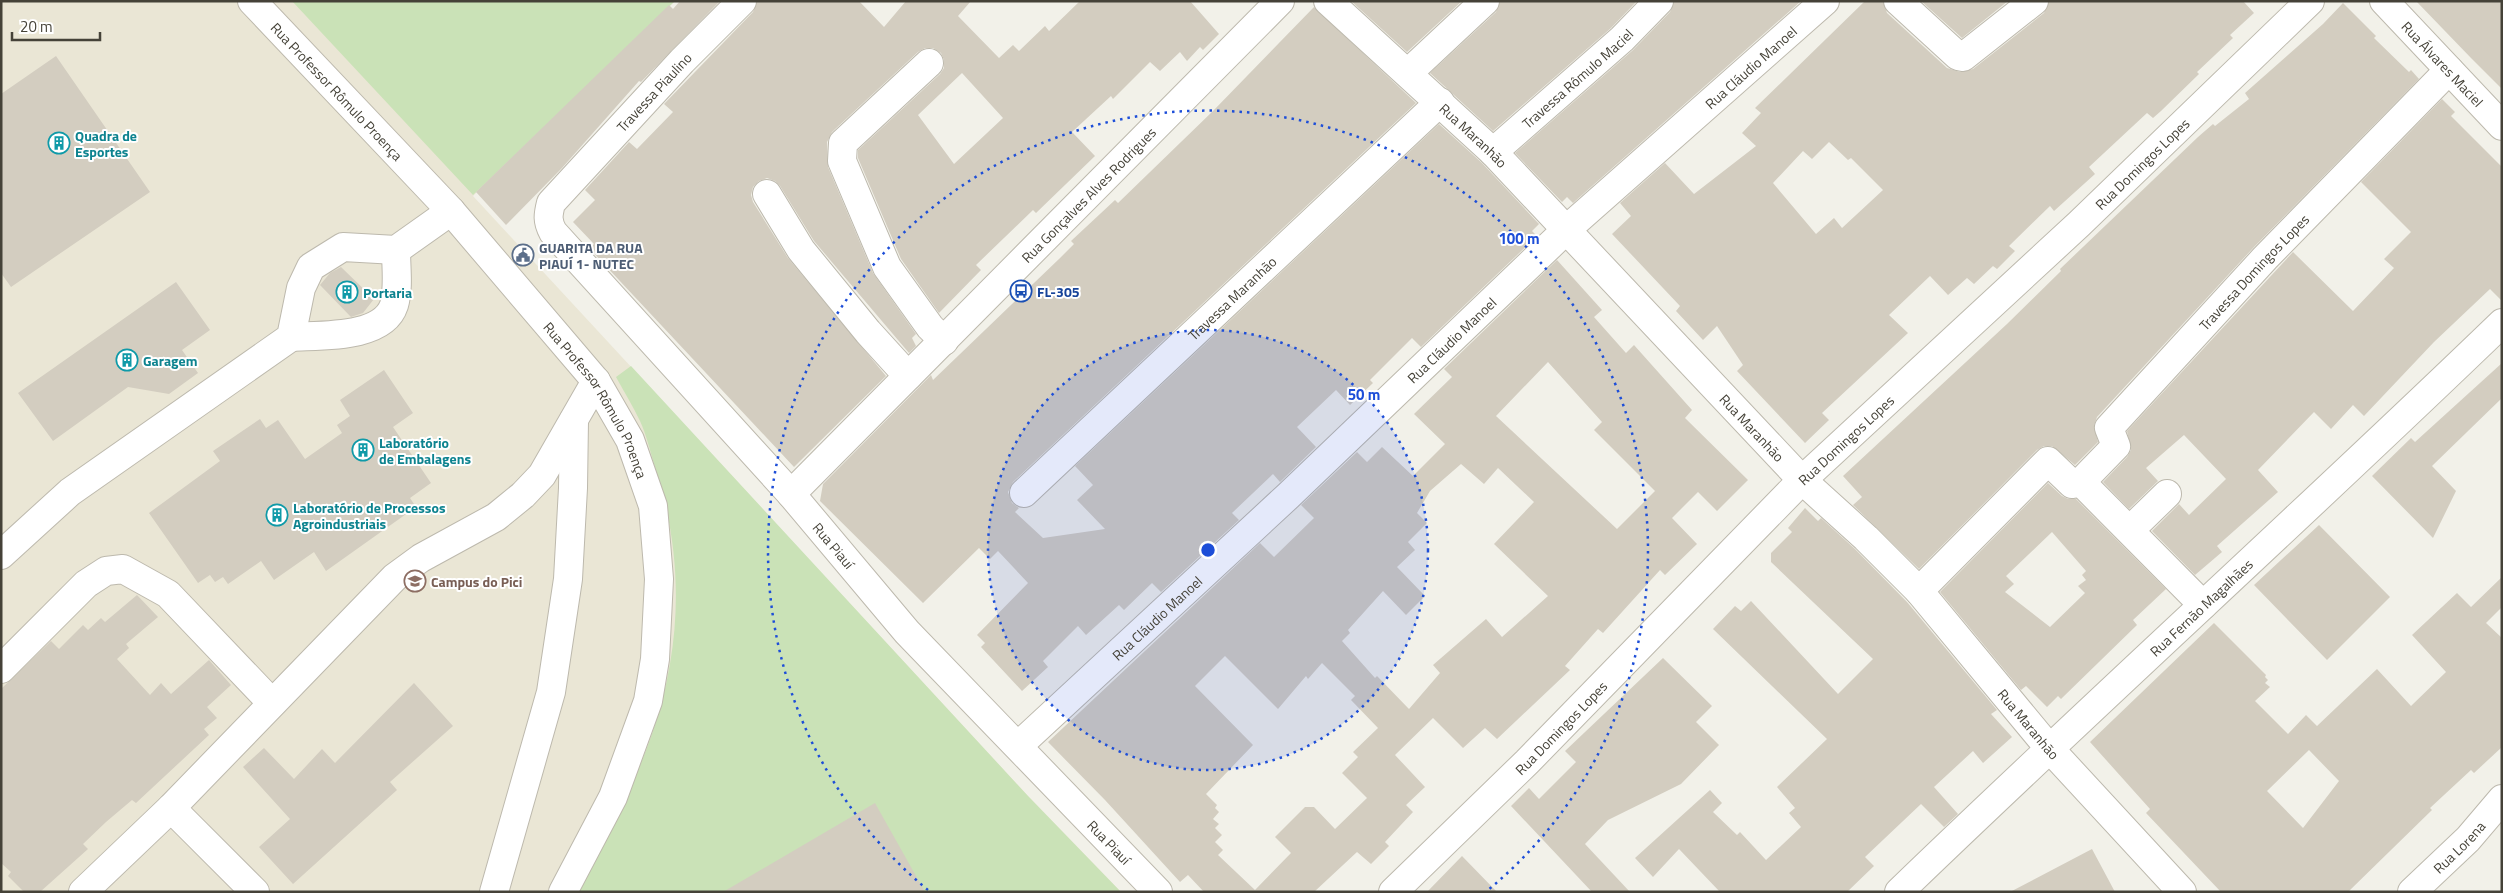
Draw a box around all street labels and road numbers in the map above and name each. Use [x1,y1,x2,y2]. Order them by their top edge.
street label: Rua Álvares Maciel [2397,16,2489,111]
street label: Rua Professor Rômulo Proença [267,17,408,165]
street label: Rua Cláudio Manoel [1700,20,1801,113]
street label: Travessa Rômulo Maciel [1517,23,1638,133]
street label: Travessa Piaulino [612,48,696,136]
street label: Rua Maranhão [1435,98,1513,172]
street label: Rua Domingos Lopes [2090,113,2194,214]
street label: Rua Gonçalves Alves Rodrigues [1016,122,1160,267]
street label: Travessa Domingos Lopes [2194,209,2313,335]
street label: Travessa Maranhão [1183,251,1281,345]
street label: Rua Cláudio Manoel [1402,292,1501,388]
street label: Rua Professor Rômulo Proença [539,317,653,481]
street label: Rua Maranhão [1715,389,1790,466]
street label: Rua Domingos Lopes [1793,390,1898,490]
street label: Rua Piauí [808,517,860,574]
street label: Rua Fernão Magalhães [2144,554,2257,661]
street label: Rua Cláudio Manoel [1107,570,1207,665]
street label: Rua Domingos Lopes [1510,676,1612,779]
street label: Rua Maranhão [1993,684,2065,764]
street label: Rua Piauí [1083,815,1137,870]
street label: Rua Lorena [2428,816,2490,878]

